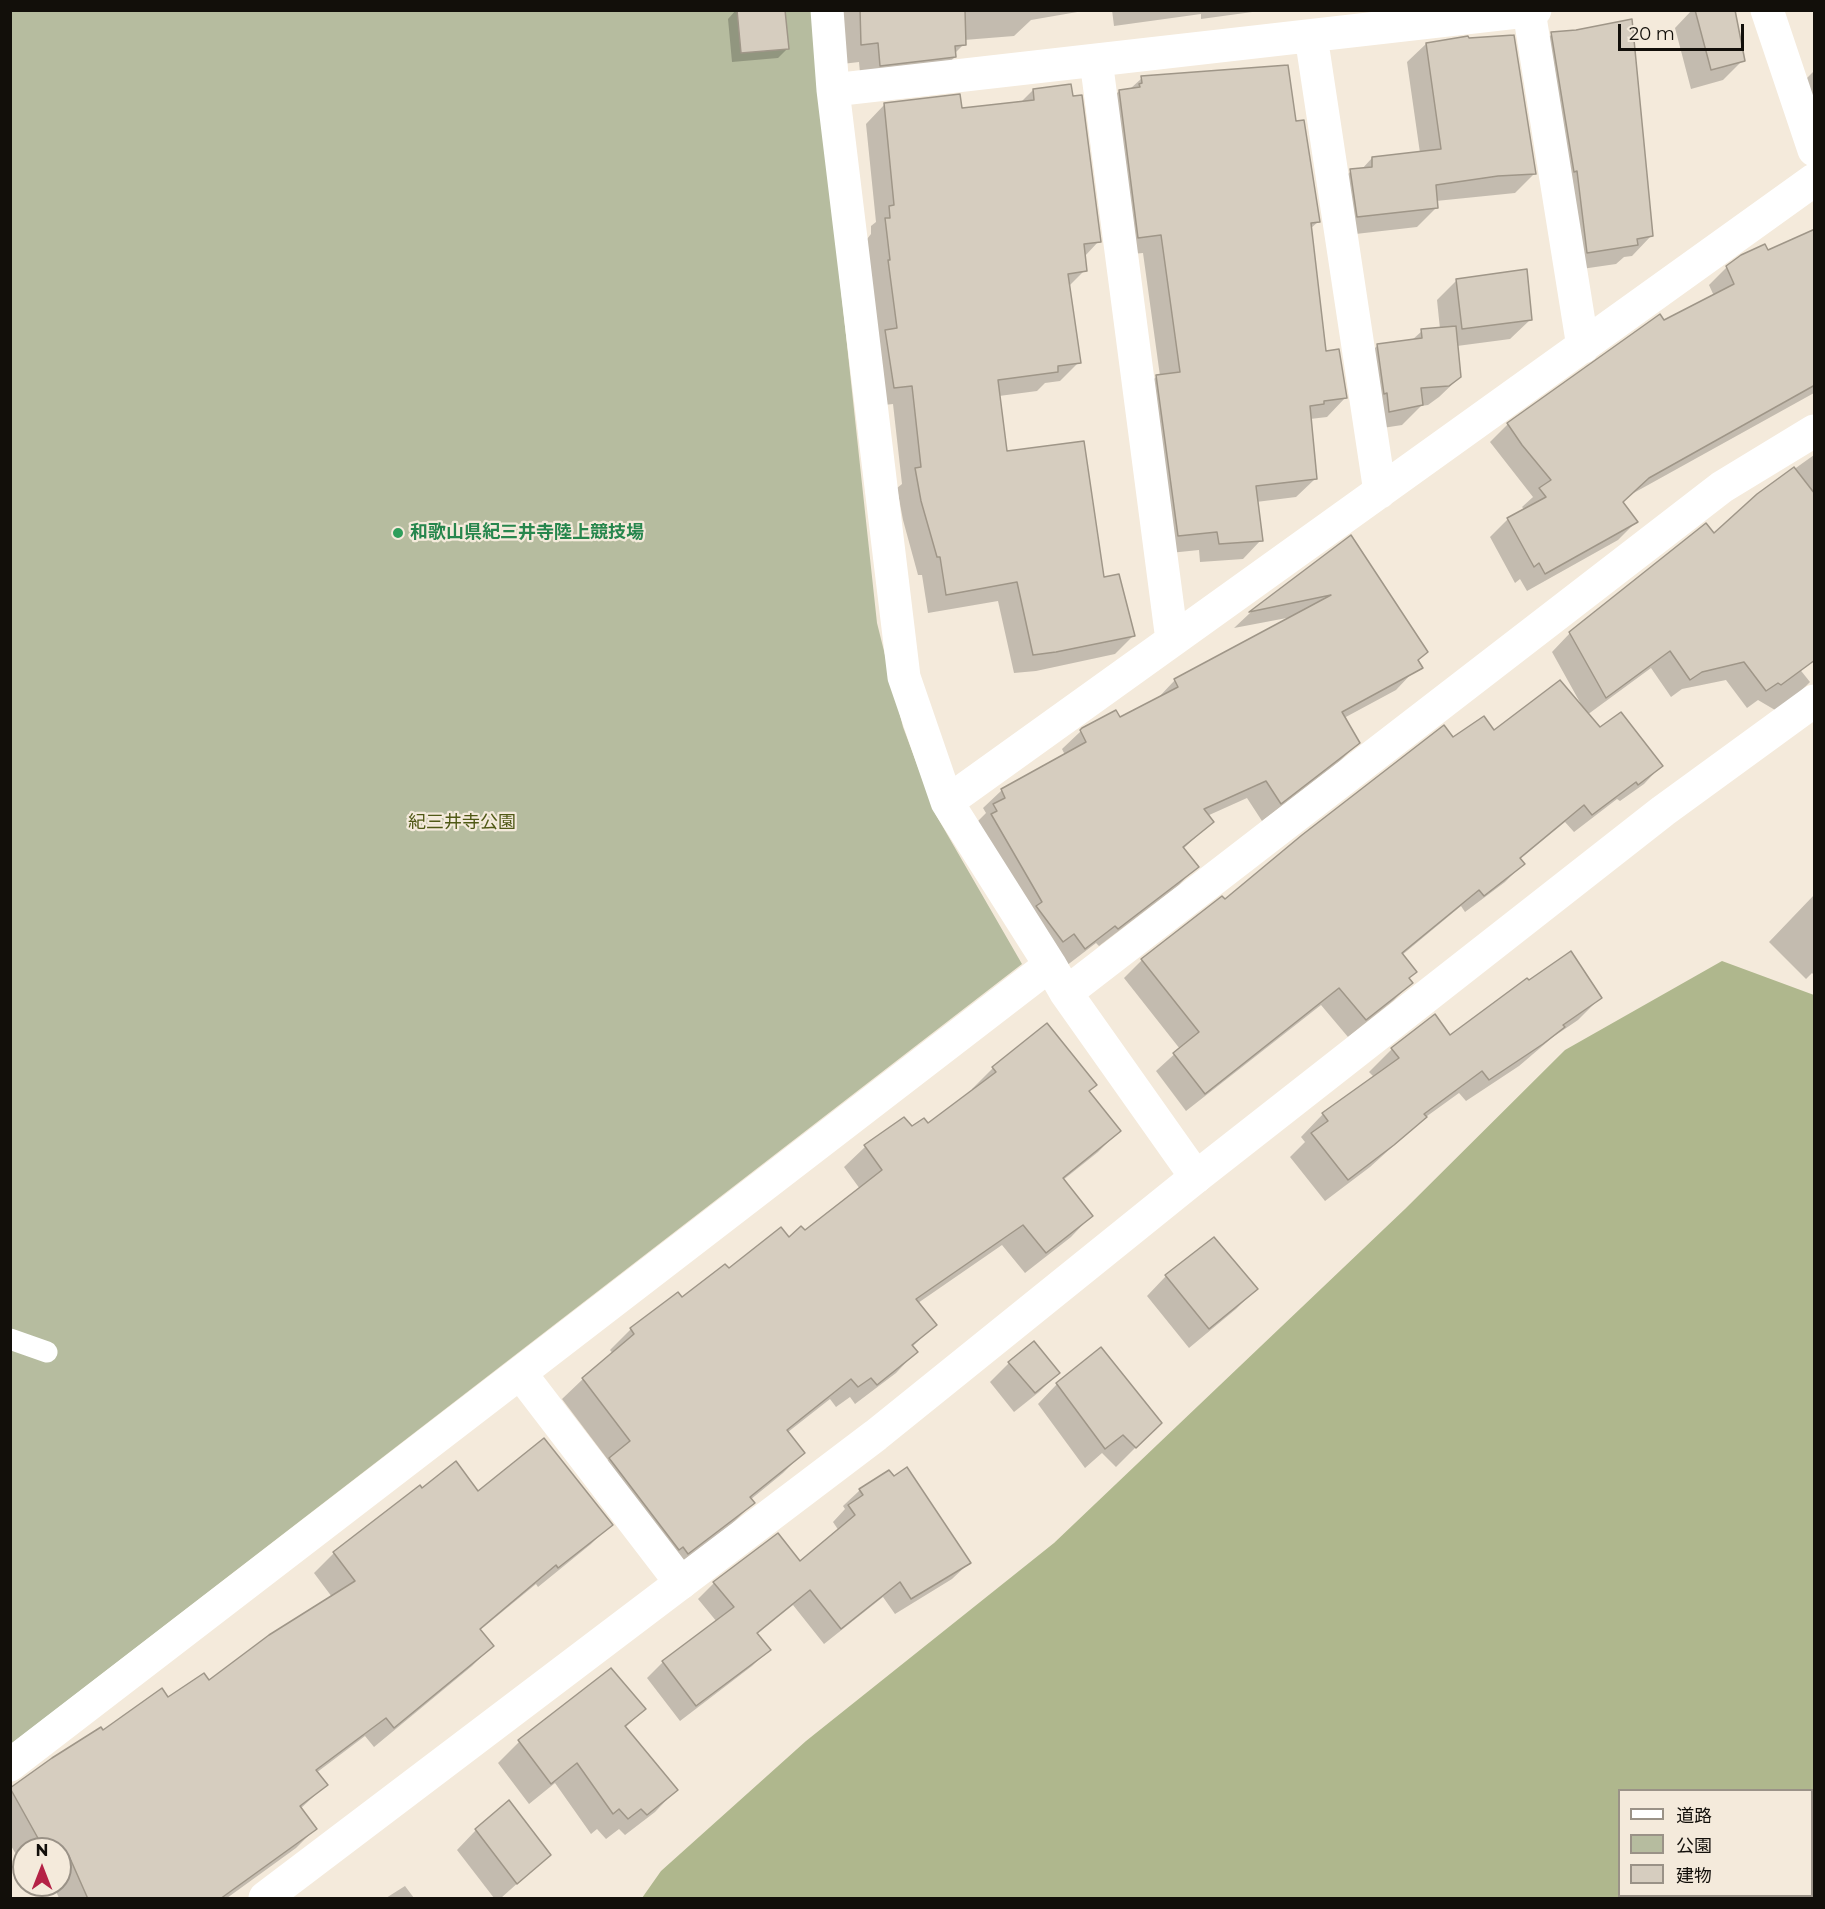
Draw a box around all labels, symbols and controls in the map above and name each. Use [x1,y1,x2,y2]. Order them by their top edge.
scale bar [1621,12,1747,50]
text: 20 m [1629,23,1675,45]
place label: 和歌山県紀三井寺陸上競技場 [410,522,644,544]
marker: 和歌山県紀三井寺陸上競技場 [391,526,405,540]
park label: 紀三井寺公園 [408,812,516,834]
legend [1618,1789,1813,1897]
text: 道路 [1676,1805,1712,1827]
text: 公園 [1676,1835,1712,1857]
north arrow [12,1837,72,1897]
text: N [36,1841,48,1860]
text: 建物 [1676,1865,1712,1887]

